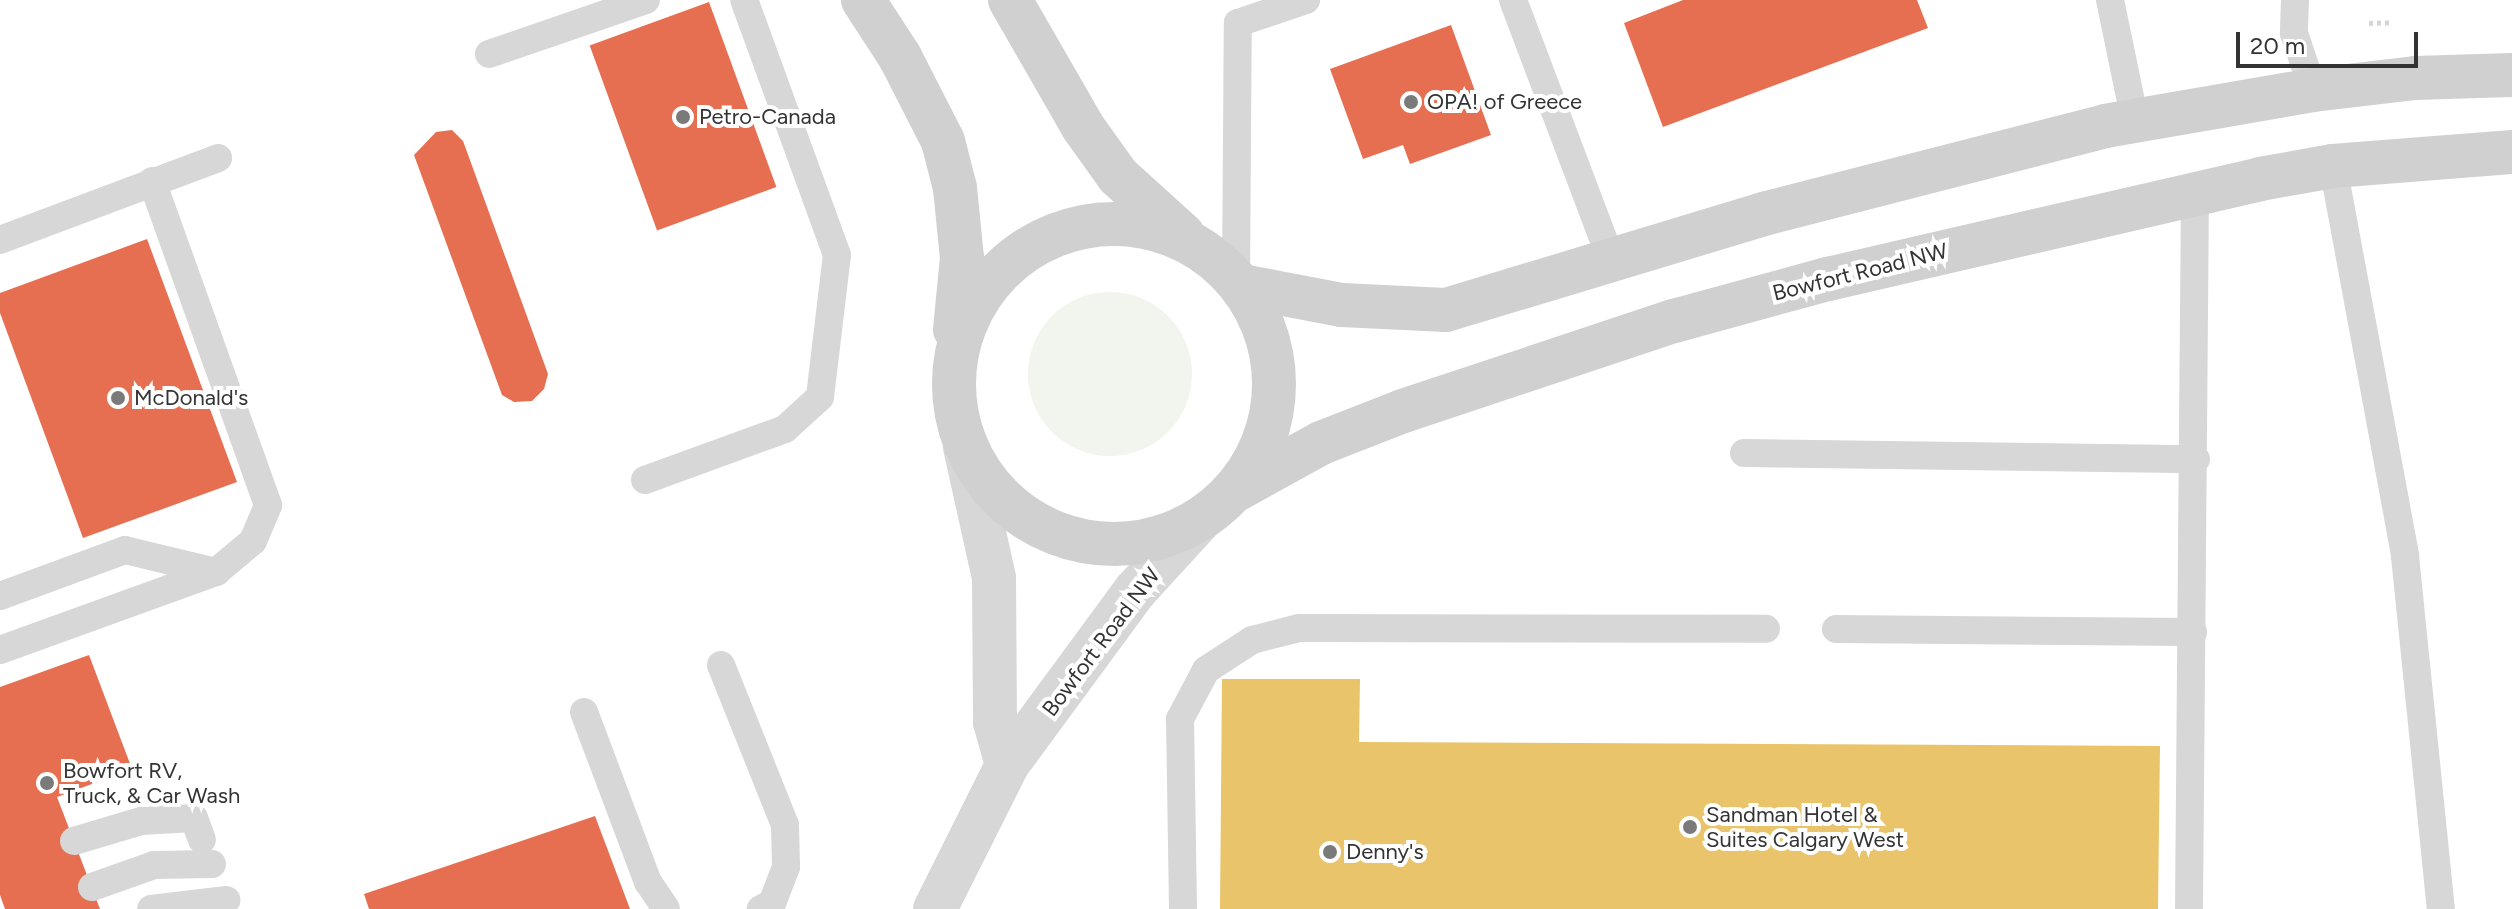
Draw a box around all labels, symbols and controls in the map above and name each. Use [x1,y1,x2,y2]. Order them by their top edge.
scale bar [2240,16,2422,66]
text: 20 m [2250,31,2305,60]
place label: OPA! of Greece [1427,89,1582,115]
marker: OPA! of Greece [1402,93,1420,111]
place label: Petro-Canada [699,104,836,130]
marker: Petro-Canada [674,108,692,126]
street label: Bowfort Road NW [1770,237,1950,307]
place label: McDonald's [134,385,248,411]
marker: McDonald's [109,389,127,407]
street label: Bowfort Road NW [1036,562,1166,722]
place label: Bowfort RV, Truck, & Car Wash [63,757,240,808]
marker: Bowfort RV, Truck, & Car Wash [38,774,56,792]
place label: Sandman Hotel & Suites Calgary West [1706,801,1904,852]
marker: Sandman Hotel & Suites Calgary West [1681,818,1699,836]
place label: Denny's [1346,839,1424,865]
marker: Denny's [1321,843,1339,861]

